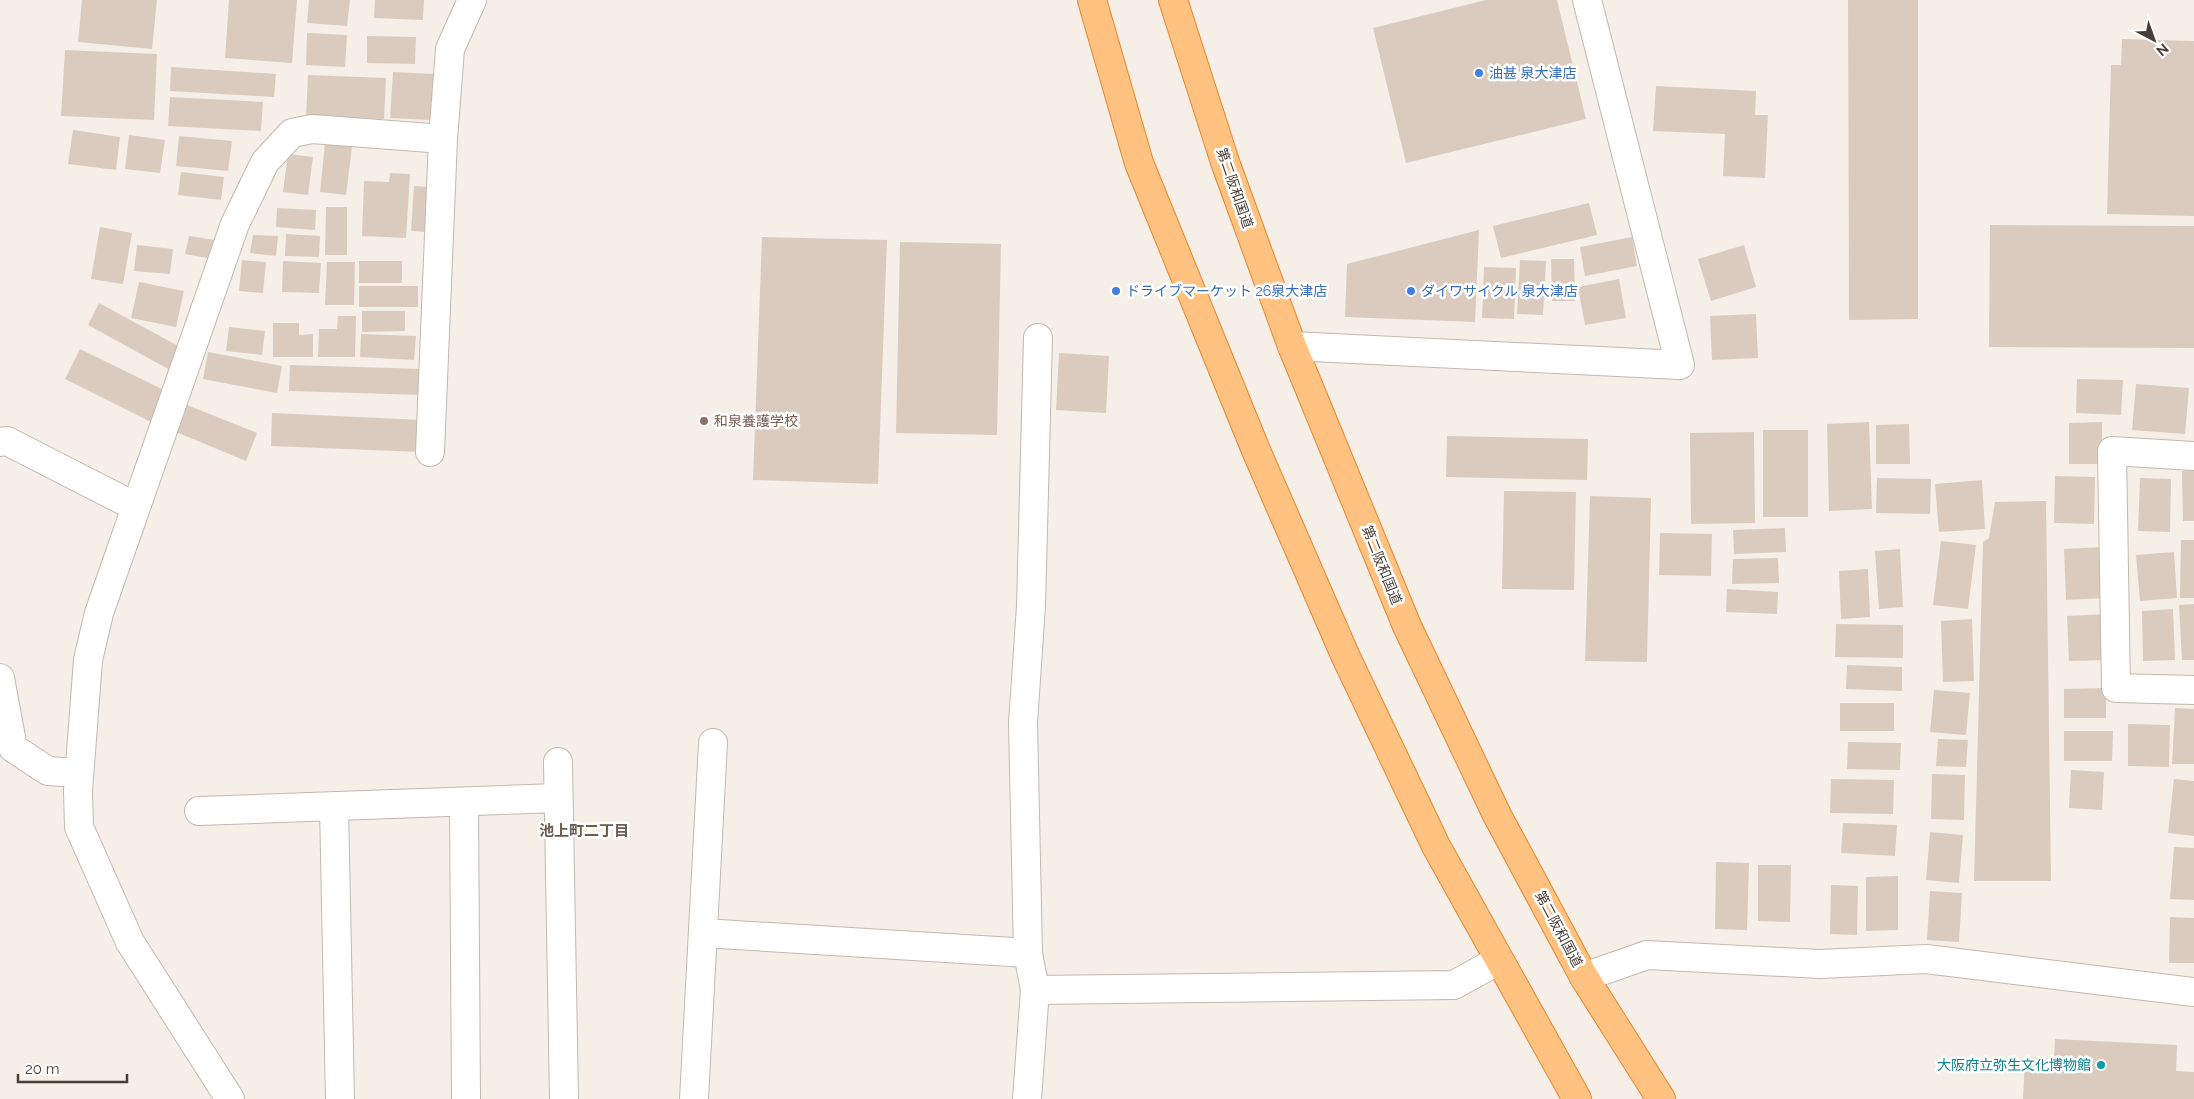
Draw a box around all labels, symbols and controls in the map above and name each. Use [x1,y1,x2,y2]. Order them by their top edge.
north arrow [2129,15,2179,65]
text: N [2153,40,2172,59]
place label: 油甚 泉大津店 [1489,65,1577,81]
marker: 油甚 泉大津店 [1473,67,1485,79]
street label: 第二阪和国道 [1214,146,1256,230]
place label: ドライブマーケット 26泉大津店 [1126,283,1327,299]
place label: ダイワサイクル 泉大津店 [1421,283,1578,299]
marker: ドライブマーケット 26泉大津店 [1110,285,1122,297]
marker: ダイワサイクル 泉大津店 [1405,285,1417,297]
place label: 和泉養護学校 [714,413,798,429]
marker: 和泉養護学校 [698,415,710,427]
street label: 第二阪和国道 [1359,523,1405,607]
district label: 池上町二丁目 [539,822,629,840]
street label: 第二阪和国道 [1532,888,1586,970]
scale bar [18,1052,126,1084]
place label: 大阪府立弥生文化博物館 [1937,1057,2091,1073]
marker: 大阪府立弥生文化博物館 [2095,1059,2107,1071]
text: 20 m [25,1060,60,1078]

